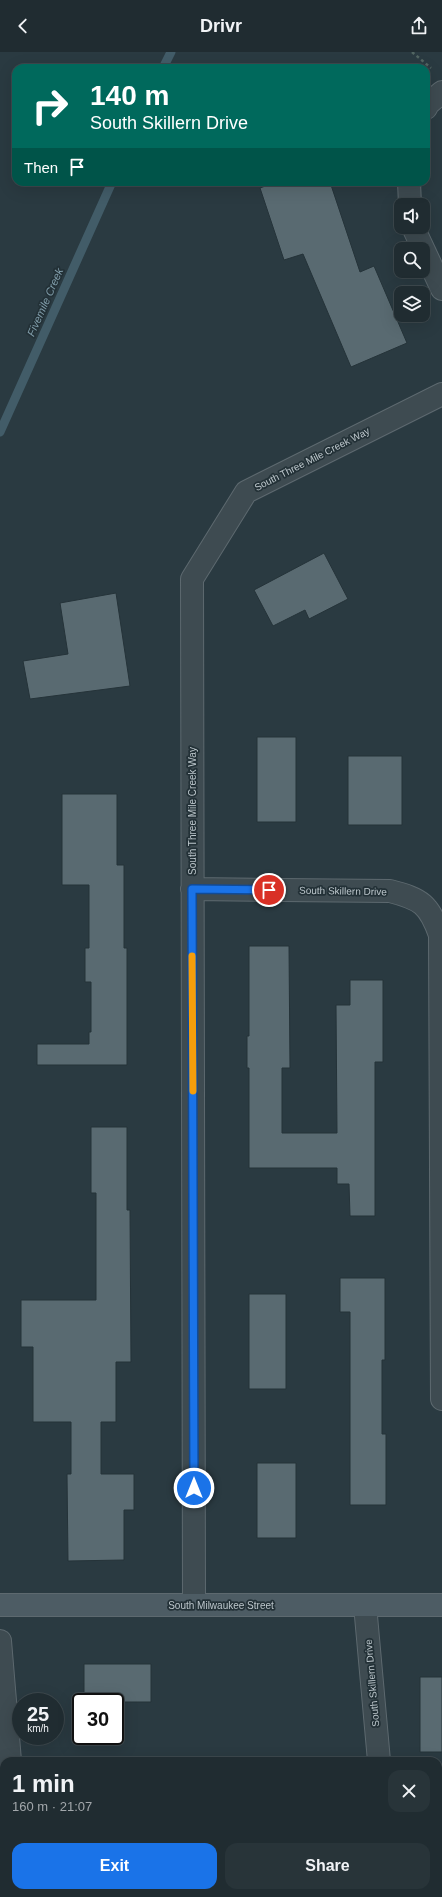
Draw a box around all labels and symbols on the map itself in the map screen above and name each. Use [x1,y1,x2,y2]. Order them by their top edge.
water label: Fivemile Creek [25,266,66,338]
street label: South Three Mile Creek Way [253,425,371,493]
street label: South Three Mile Creek Way [187,747,198,875]
pin [252,873,286,907]
street label: South Skillern Drive [299,885,387,897]
position arrow [173,1467,215,1509]
street label: South Milwaukee Street [168,1600,274,1611]
street label: South Skillern Drive [363,1638,381,1727]
speed limit sign: 30 [72,1693,124,1745]

